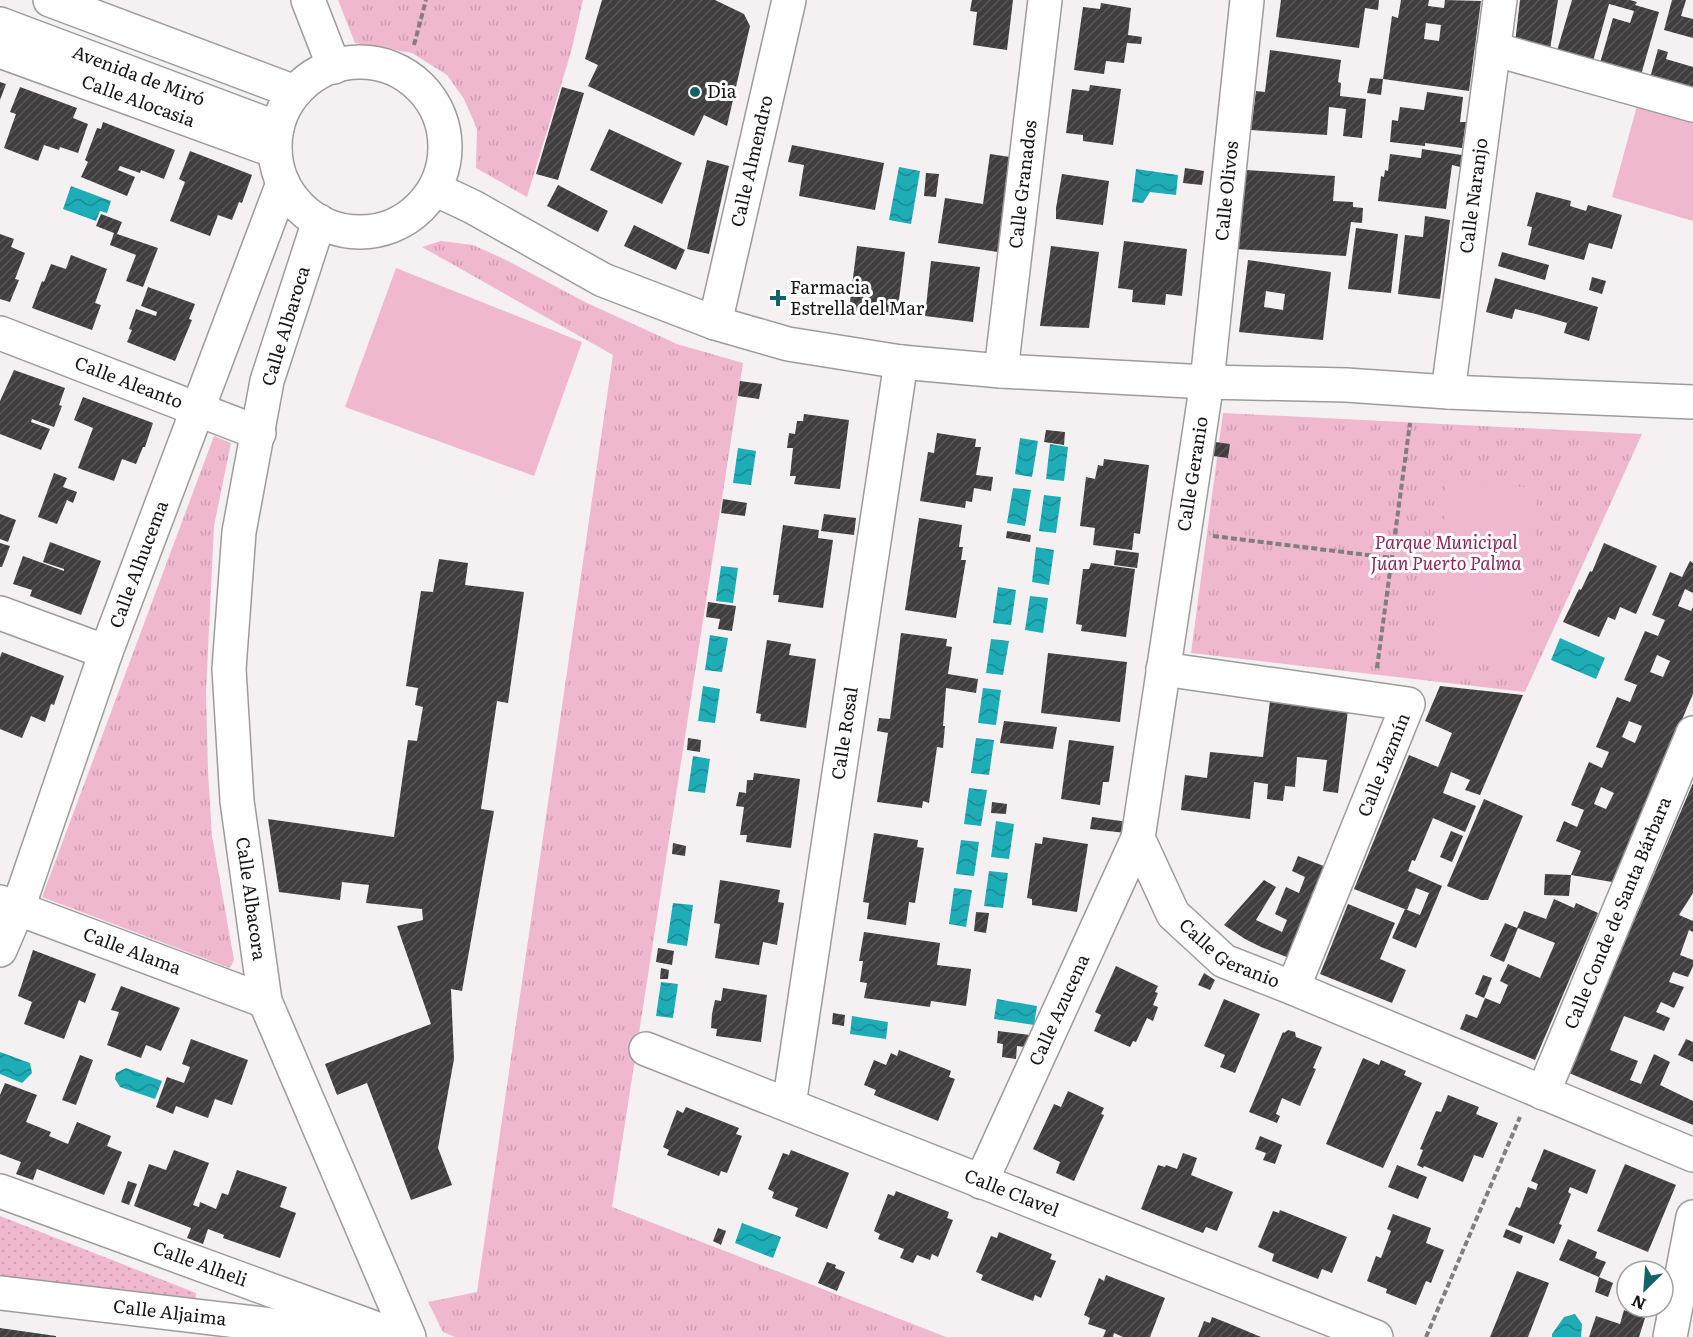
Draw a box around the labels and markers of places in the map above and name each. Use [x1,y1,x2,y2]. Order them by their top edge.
place label: Dia [707,77,737,104]
marker: Dia [688,85,702,99]
place label: Farmacia Estrella del Mar [790,273,925,321]
marker: Farmacia Estrella del Mar [771,291,785,305]

